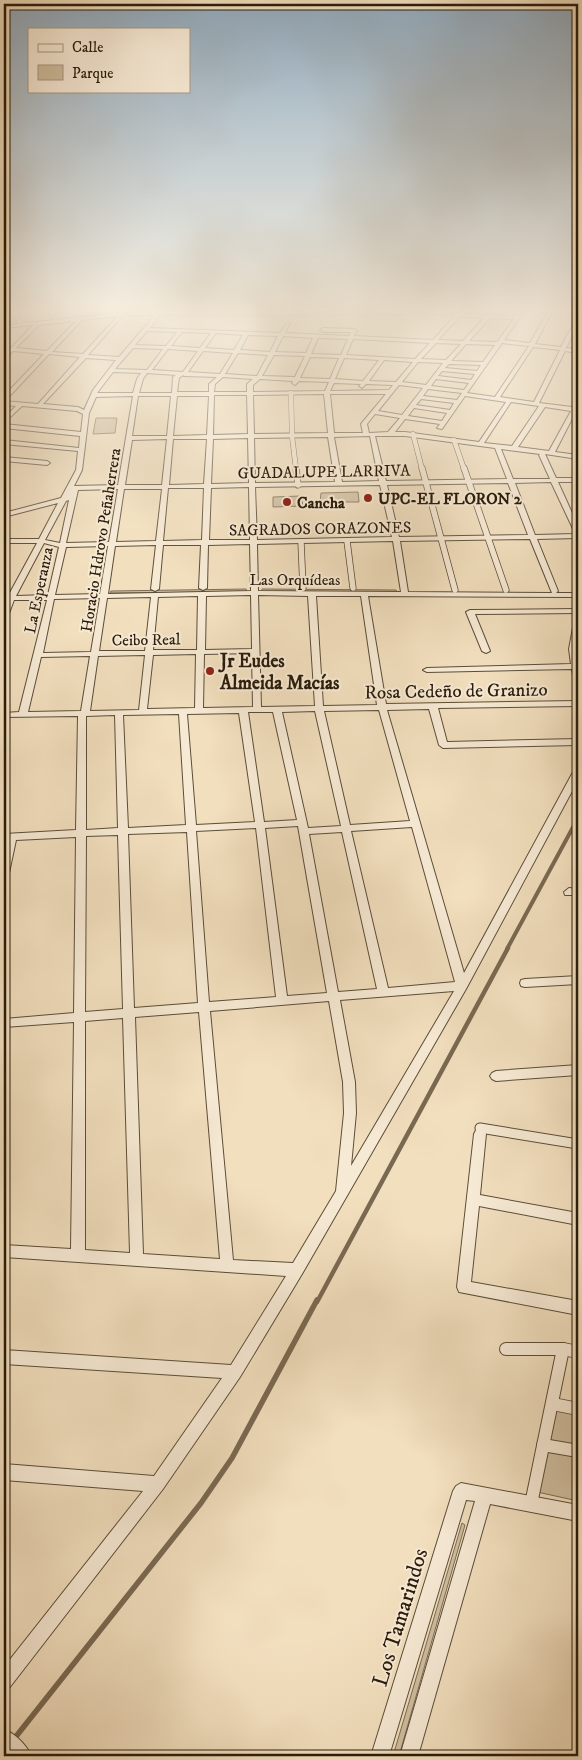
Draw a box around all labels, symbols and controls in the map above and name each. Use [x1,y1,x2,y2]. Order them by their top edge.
legend [28,28,190,92]
text: Calle [72,38,104,57]
text: Parque [72,64,113,83]
street label: Horacio Hdrovo Peñaherrera [77,446,125,634]
street label: GUADALUPE LARRIVA [238,460,411,484]
place label: UPC-EL FLORON 2 [378,489,523,509]
marker: UPC-EL FLORON 2 [362,492,374,504]
place label: Cancha [297,493,346,513]
marker: Cancha [281,496,293,508]
street label: SAGRADOS CORAZONES [229,517,411,541]
street label: La Esperanza [20,545,58,635]
street label: Las Orquídeas [250,570,340,590]
street label: Ceibo Real [111,629,181,651]
place label: Jr Eudes Almeida Macías [218,650,340,695]
marker: Jr Eudes Almeida Macías [204,665,216,677]
street label: Rosa Cedeño de Granizo [364,678,548,705]
street label: Los Tamarindos [367,1545,434,1690]

